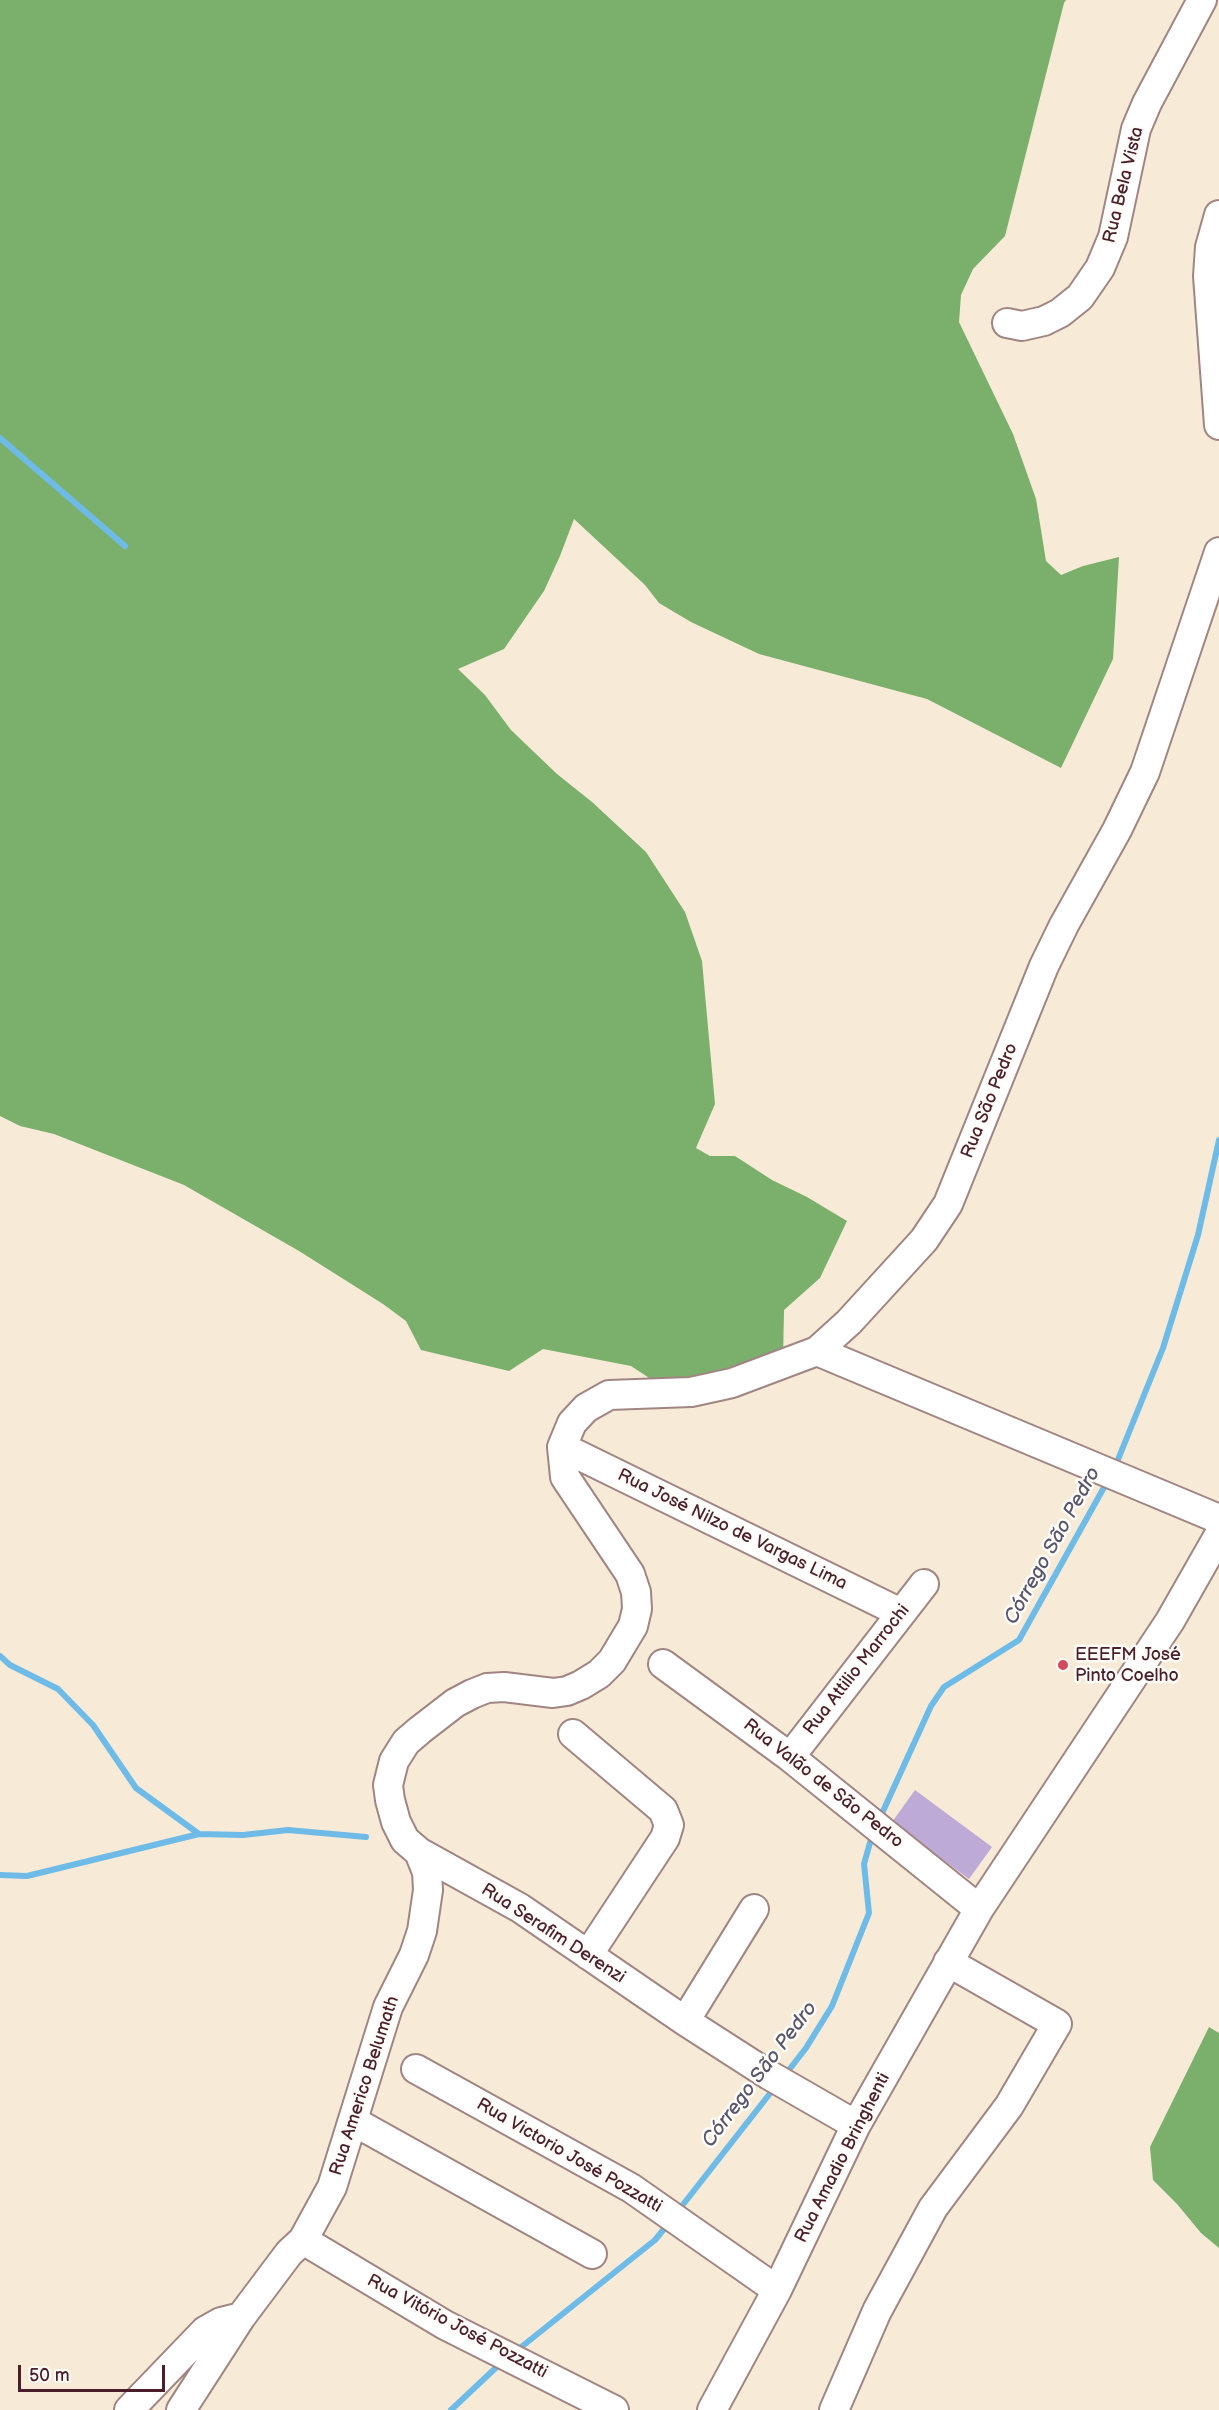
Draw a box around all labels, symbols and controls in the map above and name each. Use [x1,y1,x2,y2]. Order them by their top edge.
street label: Rua Bela Vista [1099,125,1149,245]
street label: Rua São Pedro [957,1040,1023,1162]
water label: Córrego São Pedro [1000,1463,1106,1629]
street label: Rua José Nilzo de Vargas Lima [614,1465,850,1595]
street label: Rua Attilio Marrochi [799,1600,915,1740]
place label: EEEFM José Pinto Coelho [1075,1644,1181,1686]
marker: EEEFM José Pinto Coelho [1056,1658,1070,1672]
street label: Rua Valão de São Pedro [739,1715,907,1853]
street label: Rua Serafim Derenzi [477,1879,629,1989]
street label: Rua Americo Belumath [326,1994,404,2178]
water label: Córrego São Pedro [697,1997,823,2153]
street label: Rua Amadio Bringhenti [791,2069,895,2247]
street label: Rua Victorio José Pozzatti [472,2094,666,2218]
street label: Rua Vitório José Pozzatti [363,2270,551,2384]
scale bar [21,2353,168,2391]
text: 50 m [29,2365,70,2386]

